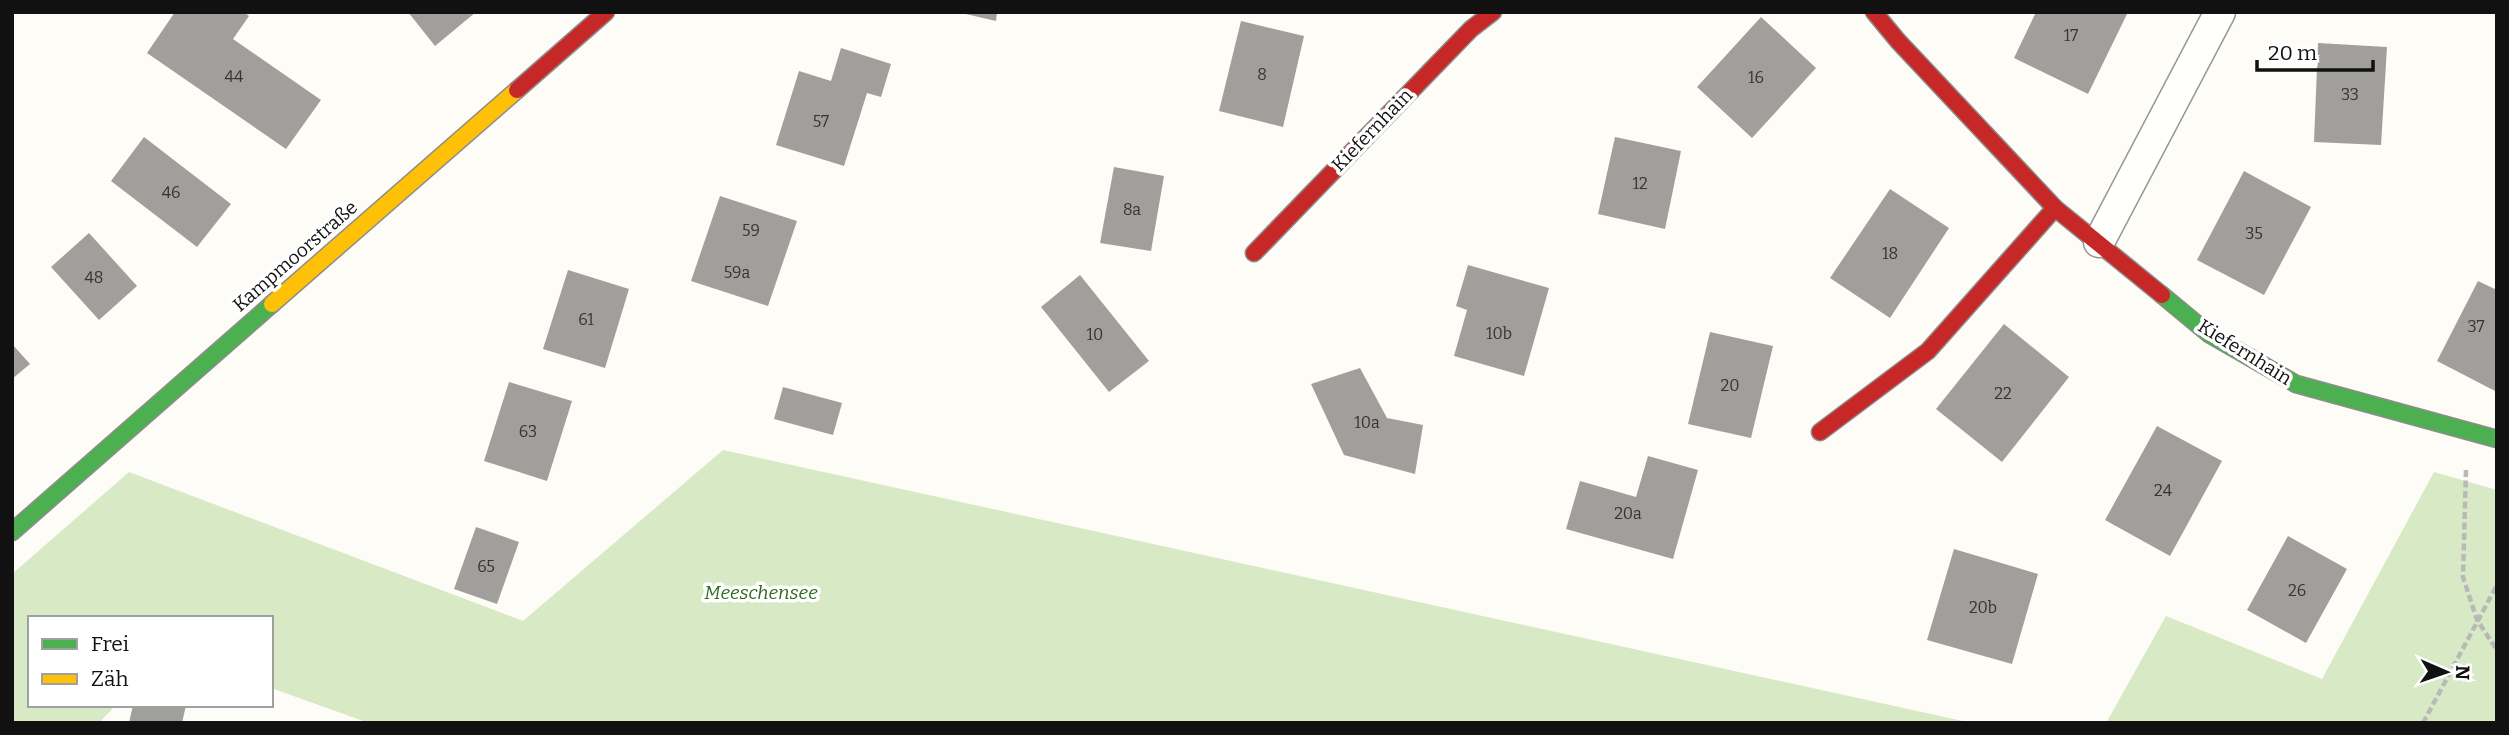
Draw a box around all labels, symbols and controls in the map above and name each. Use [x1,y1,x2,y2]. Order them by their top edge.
house number: 17 [2064,26,2078,45]
scale bar [2257,28,2372,72]
text: 20 m [2268,40,2317,66]
house number: 8 [1257,65,1267,84]
house number: 44 [225,67,244,86]
house number: 16 [1748,68,1764,87]
street label: Kiefernhain [1327,84,1417,176]
house number: 33 [2341,85,2359,104]
house number: 57 [813,112,829,131]
house number: 12 [1632,174,1648,193]
house number: 46 [162,183,180,202]
street label: Kampmoorstraße [228,196,362,316]
house number: 8a [1123,200,1141,219]
house number: 59 [742,221,760,240]
house number: 35 [2245,224,2263,243]
house number: 18 [1882,244,1898,263]
house number: 59a [724,263,751,282]
house number: 48 [85,268,103,287]
house number: 61 [578,310,594,329]
street label: Kiefernhain [2194,314,2296,390]
house number: 37 [2467,317,2485,336]
house number: 10b [1486,324,1512,343]
house number: 10 [1087,325,1103,344]
house number: 20 [1721,376,1739,395]
house number: 22 [1994,384,2012,403]
house number: 10a [1354,413,1380,432]
house number: 63 [519,422,537,441]
house number: 24 [2154,481,2173,500]
house number: 20a [1614,504,1642,523]
house number: 65 [477,557,495,576]
park label: Meeschensee [704,581,818,604]
house number: 26 [2288,581,2306,600]
house number: 20b [1969,598,1997,617]
legend [28,616,273,707]
text: Frei [91,631,129,657]
north arrow [2411,637,2481,707]
text: N [2451,665,2474,681]
text: Zäh [91,666,129,692]

